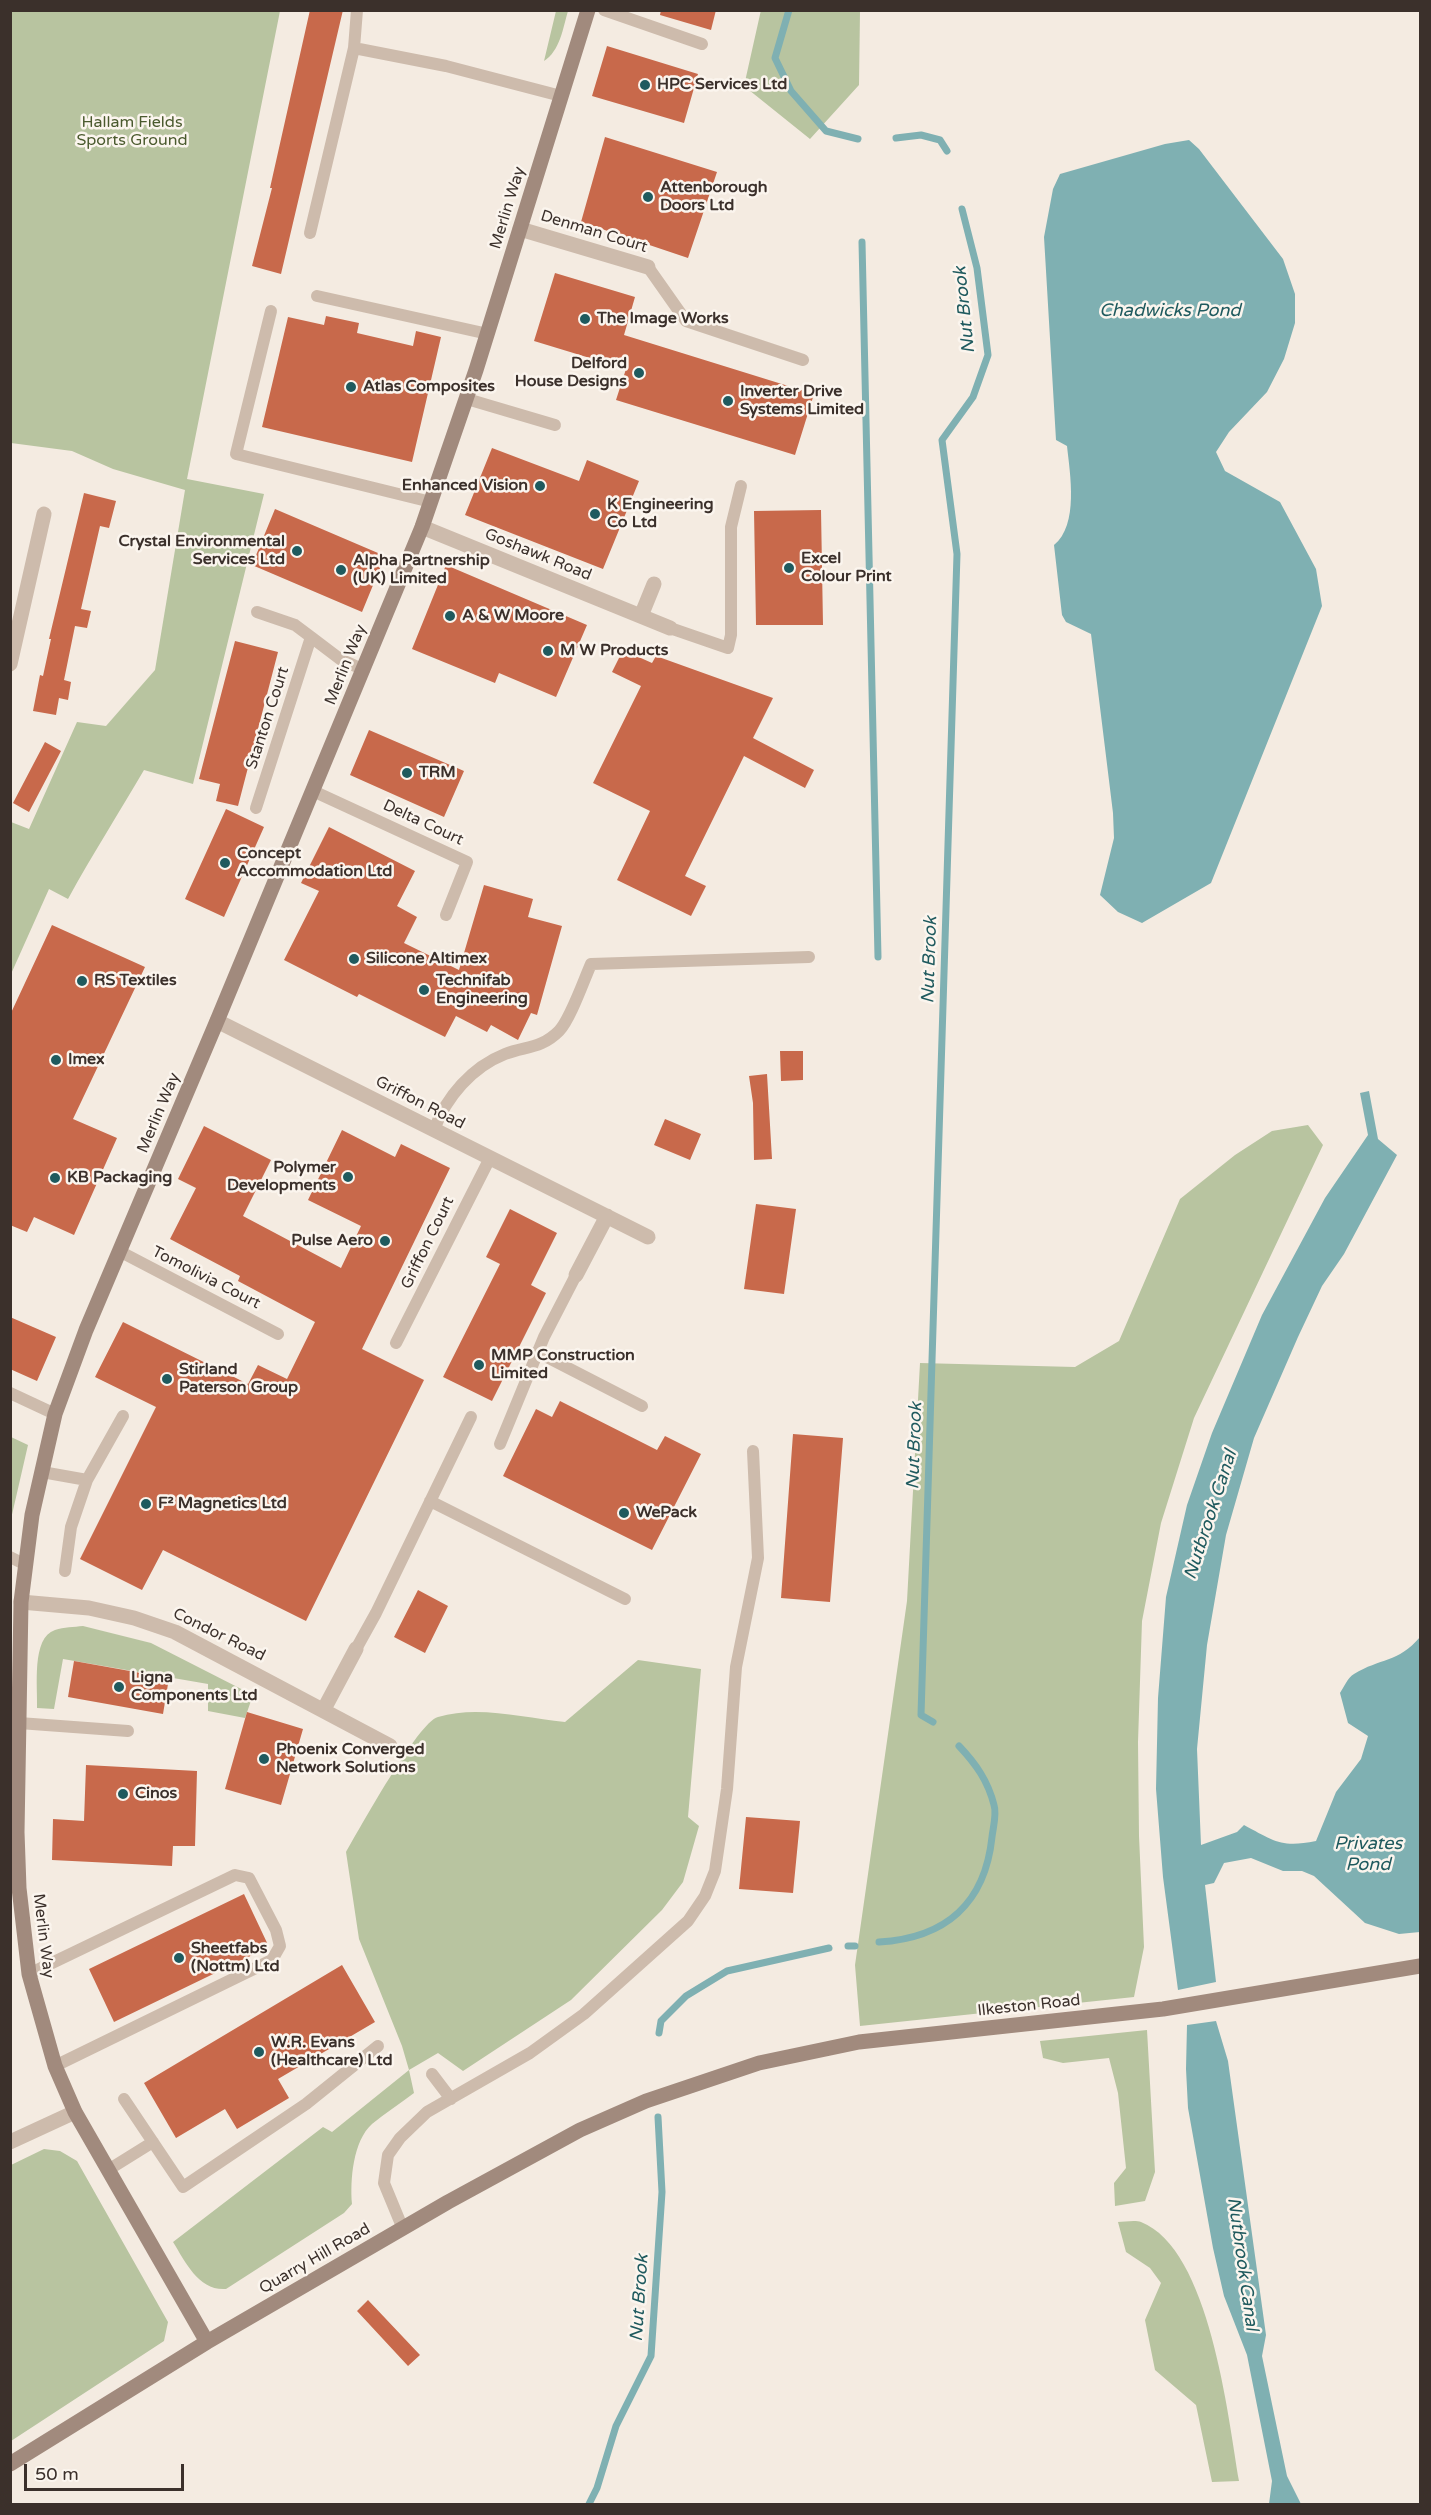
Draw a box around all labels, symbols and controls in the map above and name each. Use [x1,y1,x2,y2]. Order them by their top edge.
place label: HPC Services Ltd [657,75,787,95]
marker: HPC Services Ltd [638,78,652,92]
park label: Hallam Fields Sports Ground [77,113,187,151]
street label: Merlin Way [486,164,530,252]
place label: Attenborough Doors Ltd [660,178,768,216]
marker: Attenborough Doors Ltd [641,190,655,204]
street label: Denman Court [538,207,650,257]
water label: Nut Brook [950,265,980,355]
water label: Chadwicks Pond [1099,300,1241,322]
place label: The Image Works [597,309,729,329]
marker: The Image Works [578,312,592,326]
place label: Delford House Designs [515,354,627,392]
marker: Delford House Designs [632,366,646,380]
place label: Atlas Composites [363,377,495,397]
marker: Atlas Composites [344,380,358,394]
place label: Inverter Drive Systems Limited [740,382,864,420]
marker: Inverter Drive Systems Limited [721,394,735,408]
place label: Enhanced Vision [402,476,528,496]
marker: Enhanced Vision [533,479,547,493]
place label: K Engineering Co Ltd [607,495,714,533]
marker: K Engineering Co Ltd [588,507,602,521]
street label: Goshawk Road [482,525,594,585]
place label: Crystal Environmental Services Ltd [119,532,285,570]
marker: Crystal Environmental Services Ltd [290,544,304,558]
place label: Excel Colour Print [801,549,892,587]
place label: Alpha Partnership (UK) Limited [353,551,490,589]
marker: Excel Colour Print [782,561,796,575]
marker: Alpha Partnership (UK) Limited [334,563,348,577]
place label: A & W Moore [462,606,564,626]
marker: A & W Moore [443,609,457,623]
street label: Merlin Way [321,622,371,708]
place label: M W Products [560,641,668,661]
marker: M W Products [541,644,555,658]
street label: Stanton Court [242,664,294,772]
place label: TRM [419,763,456,783]
marker: TRM [400,766,414,780]
street label: Delta Court [380,796,466,850]
place label: Concept Accommodation Ltd [237,844,392,882]
marker: Concept Accommodation Ltd [218,856,232,870]
water label: Nut Brook [918,916,942,1004]
place label: Silicone Altimex [366,949,487,969]
marker: Silicone Altimex [347,952,361,966]
place label: RS Textiles [94,971,177,991]
place label: Technifab Engineering [436,971,528,1009]
marker: RS Textiles [75,974,89,988]
marker: Technifab Engineering [417,983,431,997]
place label: Imex [68,1050,105,1070]
marker: Imex [49,1053,63,1067]
street label: Merlin Way [134,1070,184,1156]
street label: Griffon Road [372,1072,468,1134]
place label: Polymer Developments [227,1158,336,1196]
place label: KB Packaging [67,1168,172,1188]
marker: Polymer Developments [341,1170,355,1184]
marker: KB Packaging [48,1171,62,1185]
street label: Griffon Court [397,1194,459,1292]
place label: Pulse Aero [291,1231,373,1251]
marker: Pulse Aero [378,1234,392,1248]
street label: Tomolivia Court [149,1242,263,1314]
place label: MMP Construction Limited [491,1346,635,1384]
marker: MMP Construction Limited [472,1358,486,1372]
place label: Stirland Paterson Group [179,1360,298,1398]
marker: Stirland Paterson Group [160,1372,174,1386]
water label: Nut Brook [903,1402,927,1490]
water label: Nutbrook Canal [1180,1448,1242,1582]
place label: F² Magnetics Ltd [158,1494,287,1514]
marker: F² Magnetics Ltd [139,1497,153,1511]
place label: WePack [636,1503,697,1523]
marker: WePack [617,1506,631,1520]
street label: Condor Road [170,1604,268,1666]
place label: Ligna Components Ltd [131,1668,258,1706]
marker: Ligna Components Ltd [112,1680,126,1694]
place label: Phoenix Converged Network Solutions [276,1740,424,1778]
marker: Phoenix Converged Network Solutions [257,1752,271,1766]
place label: Cinos [135,1784,177,1804]
marker: Cinos [116,1787,130,1801]
water label: Privates Pond [1334,1833,1402,1876]
street label: Merlin Way [28,1893,58,1979]
place label: Sheetfabs (Nottm) Ltd [191,1939,280,1977]
marker: Sheetfabs (Nottm) Ltd [172,1951,186,1965]
street label: Ilkeston Road [977,1991,1081,2021]
place label: W.R. Evans (Healthcare) Ltd [271,2033,393,2071]
marker: W.R. Evans (Healthcare) Ltd [252,2045,266,2059]
water label: Nutbrook Canal [1222,2196,1262,2332]
street label: Quarry Hill Road [256,2219,374,2299]
water label: Nut Brook [626,2254,654,2342]
scale bar [27,2452,188,2490]
text: 50 m [35,2463,79,2485]

